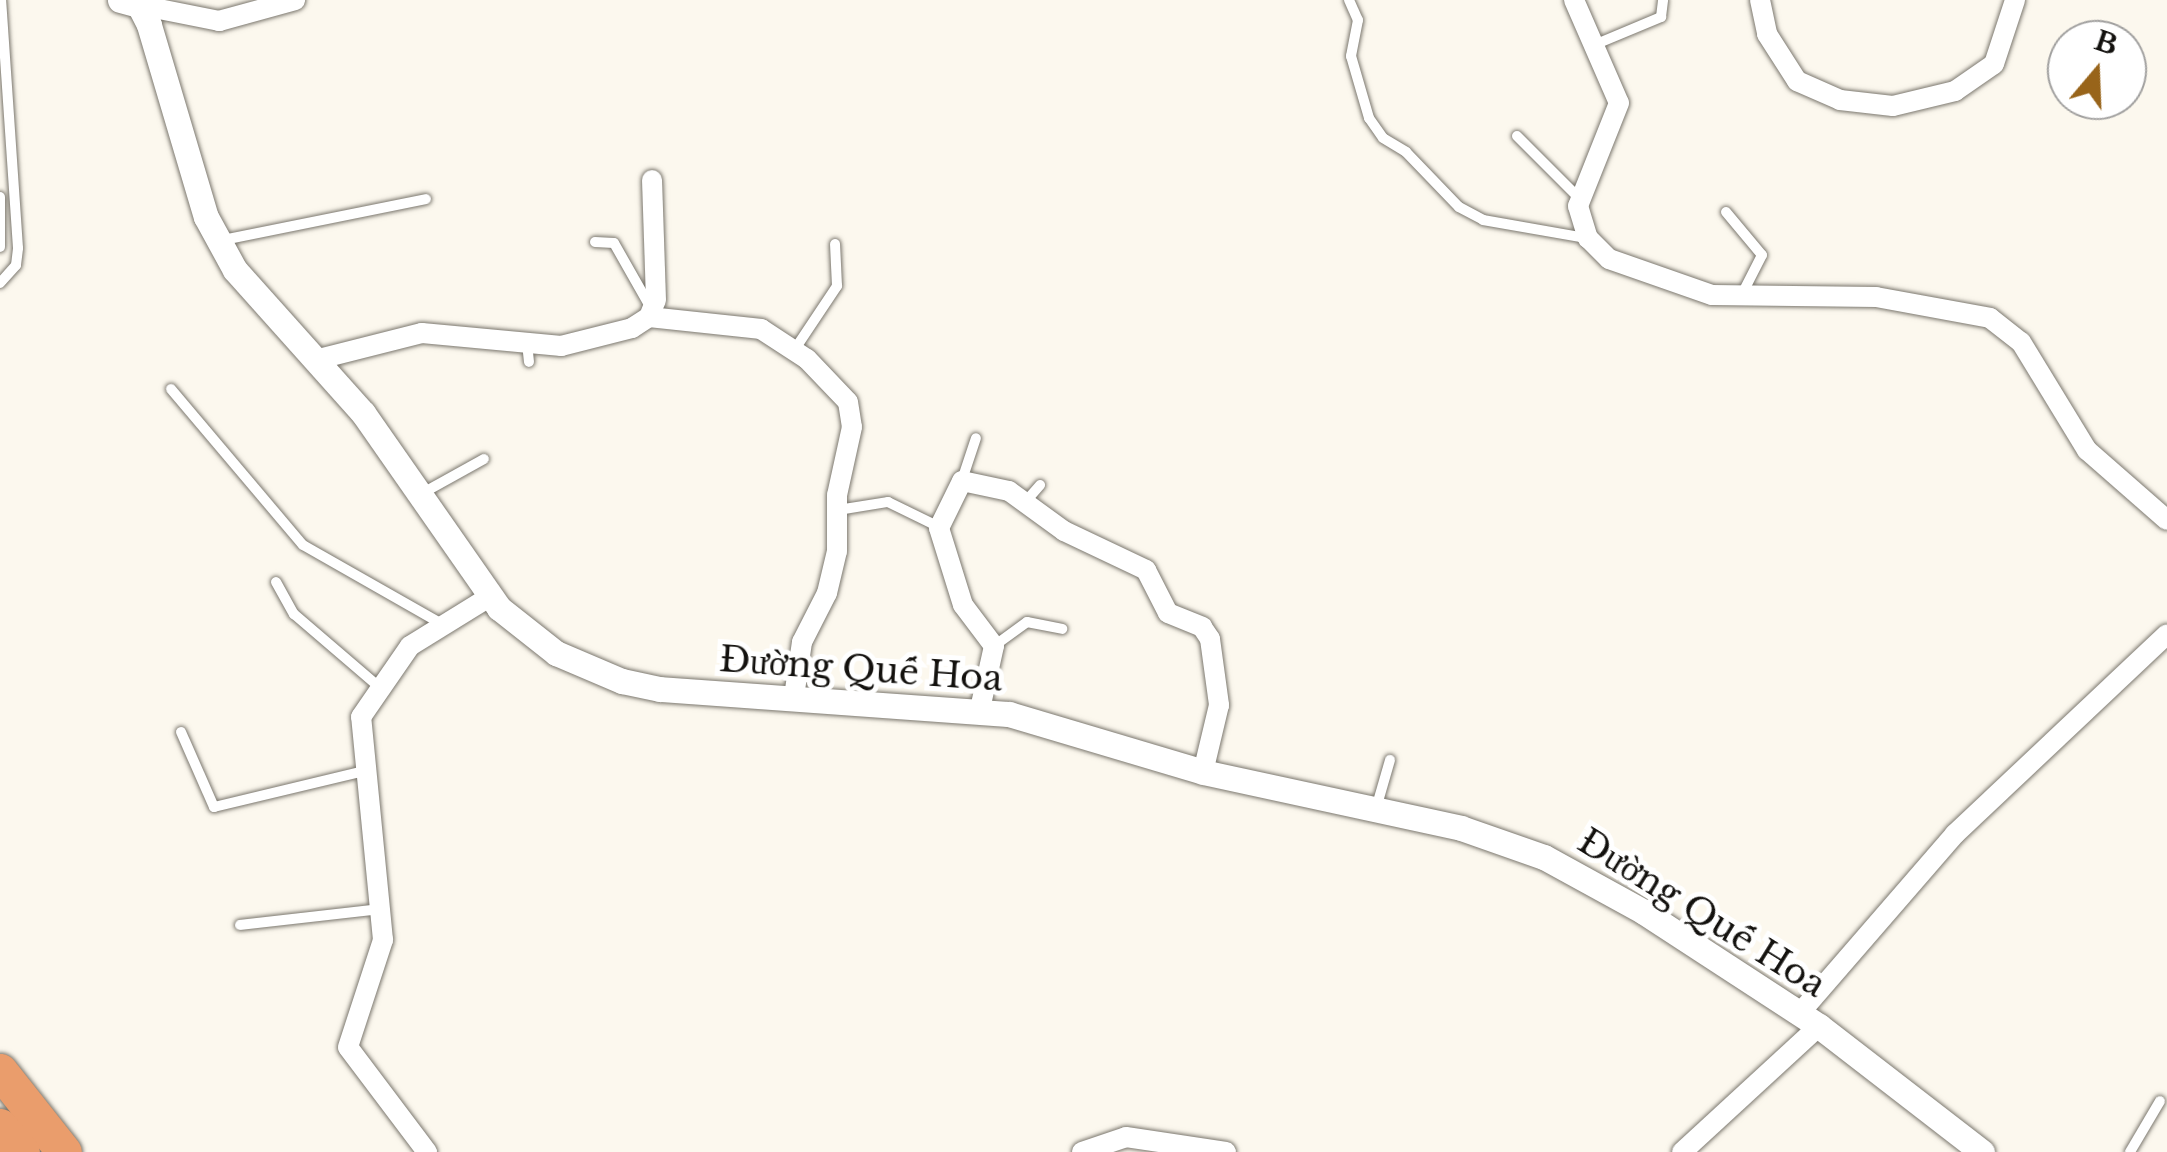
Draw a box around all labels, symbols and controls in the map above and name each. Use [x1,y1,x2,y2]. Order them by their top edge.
north arrow [2047,20,2147,120]
text: B [2090,23,2123,63]
street label: Đường Quế Hoa [718,638,1004,700]
street label: Đường Quế Hoa [1570,820,1834,1006]

